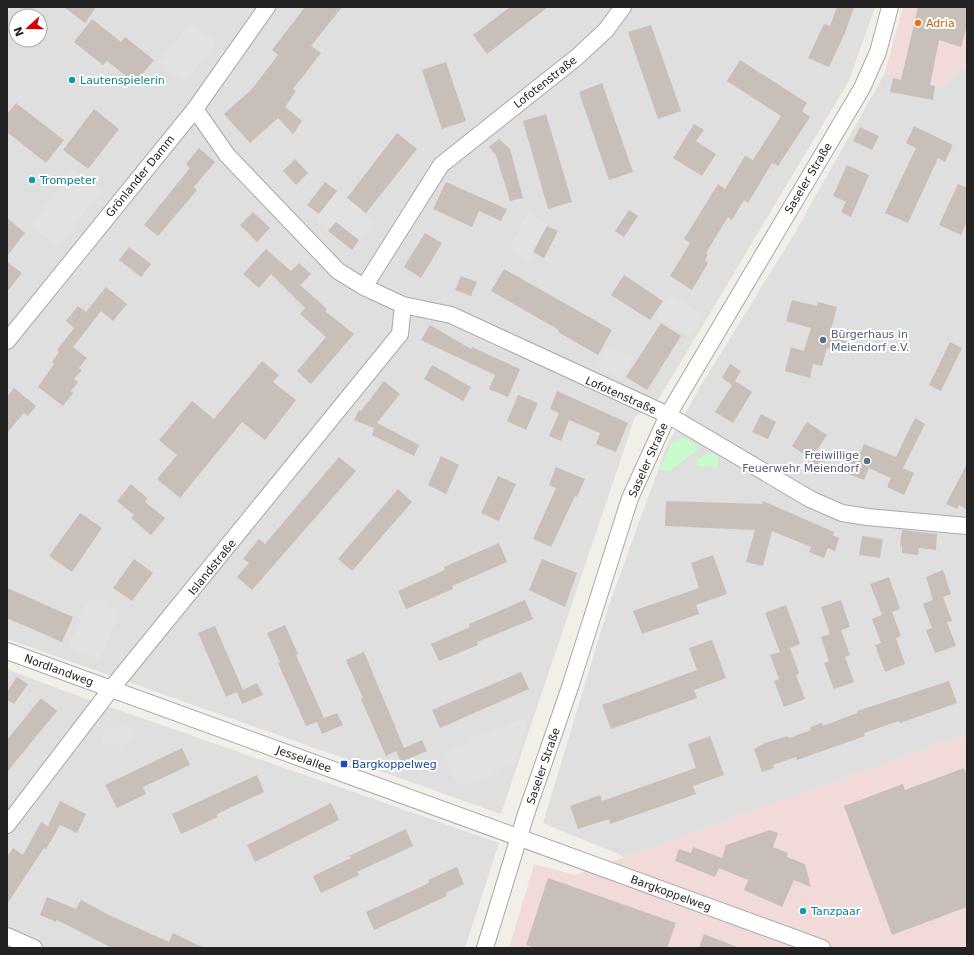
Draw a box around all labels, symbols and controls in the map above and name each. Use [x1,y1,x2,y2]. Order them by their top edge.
north arrow [8,8,48,48]
place label: Adria [926,17,955,30]
marker: Adria [913,18,923,28]
text: N [11,25,27,38]
street label: Lofotenstraße [511,54,580,111]
place label: Lautenspielerin [80,74,165,87]
marker: Lautenspielerin [67,75,77,85]
street label: Grönlander Damm [103,133,177,220]
street label: Saseler Straße [782,140,835,216]
place label: Trompeter [39,174,97,187]
marker: Trompeter [27,175,37,185]
place label: Bürgerhaus in Meiendorf e.V. [831,328,910,354]
marker: Bürgerhaus in Meiendorf e.V. [818,335,828,345]
street label: Lofotenstraße [583,374,659,417]
street label: Saseler Straße [626,421,671,500]
place label: Freiwillige Feuerwehr Meiendorf [742,449,860,475]
marker: Freiwillige Feuerwehr Meiendorf [862,456,872,466]
street label: Islandstraße [186,537,239,598]
street label: Nordlandweg [22,652,95,689]
street label: Saseler Straße [524,726,563,806]
street label: Jesselallee [274,743,333,776]
place label: Bargkoppelweg [352,758,437,771]
marker: Bargkoppelweg [339,759,349,769]
street label: Bargkoppelweg [629,873,713,914]
place label: Tanzpaar [810,905,861,918]
marker: Tanzpaar [798,906,808,916]

